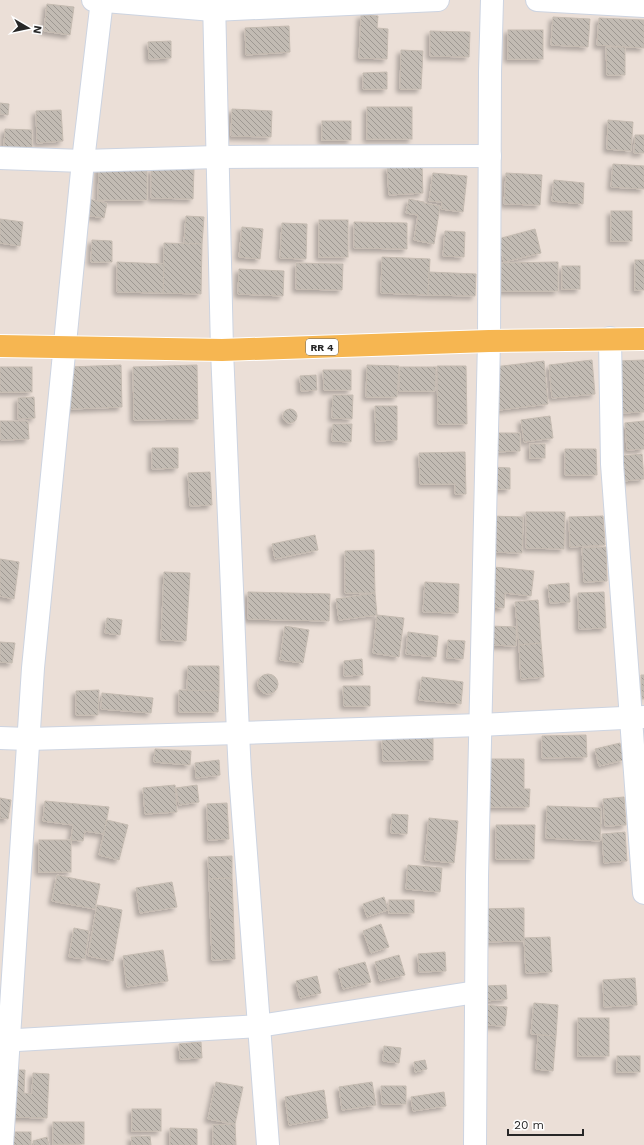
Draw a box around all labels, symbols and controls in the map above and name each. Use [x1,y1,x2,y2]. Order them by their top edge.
north arrow [8,8,48,48]
text: N [30,24,44,35]
road number: RR 4 [306,339,338,355]
scale bar [508,1111,583,1137]
text: 20 m [514,1118,544,1132]

